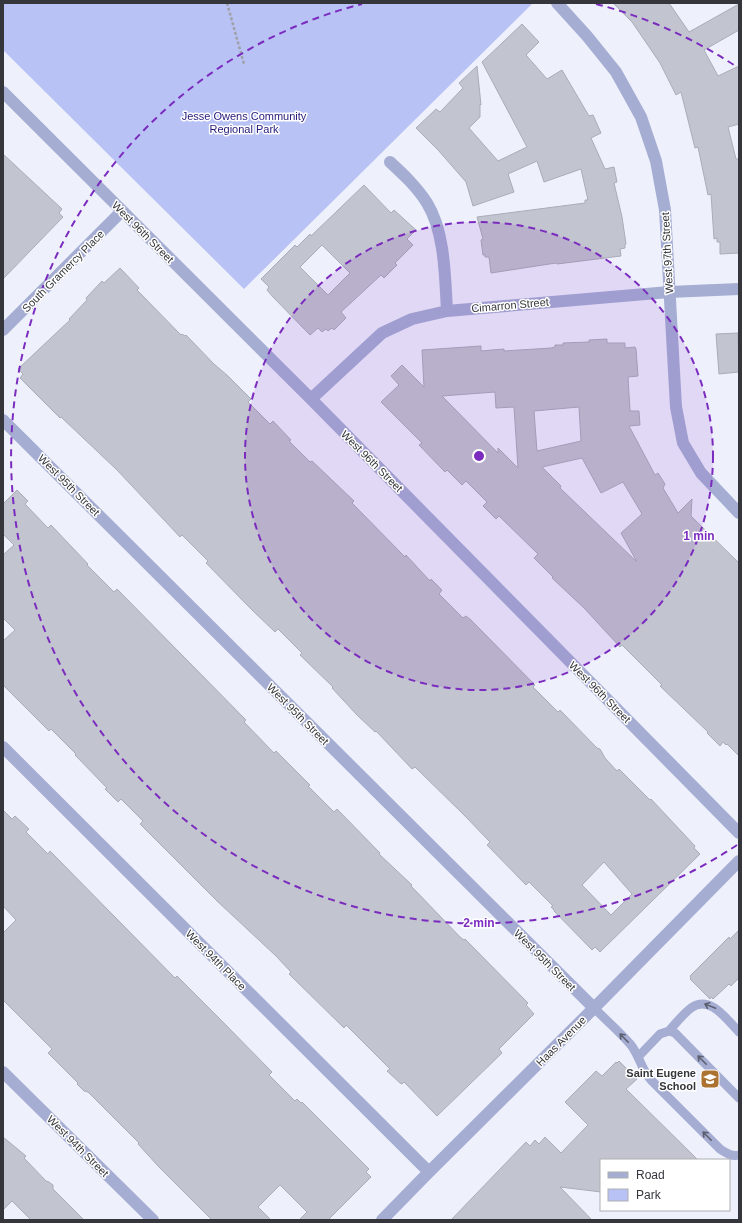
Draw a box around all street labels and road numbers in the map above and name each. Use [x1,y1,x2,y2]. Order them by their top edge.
street label: West 96th Street [110,199,176,265]
street label: West 97th Street [659,212,675,294]
street label: South Gramercy Place [20,228,106,314]
street label: Cimarron Street [471,296,549,314]
street label: West 96th Street [339,428,405,494]
street label: West 95th Street [36,452,102,518]
street label: West 96th Street [567,659,633,725]
street label: West 95th Street [265,681,331,747]
street label: West 95th Street [512,927,578,993]
street label: West 94th Place [184,928,248,992]
street label: Haas Avenue [534,1014,588,1068]
street label: West 94th Street [45,1113,111,1179]

